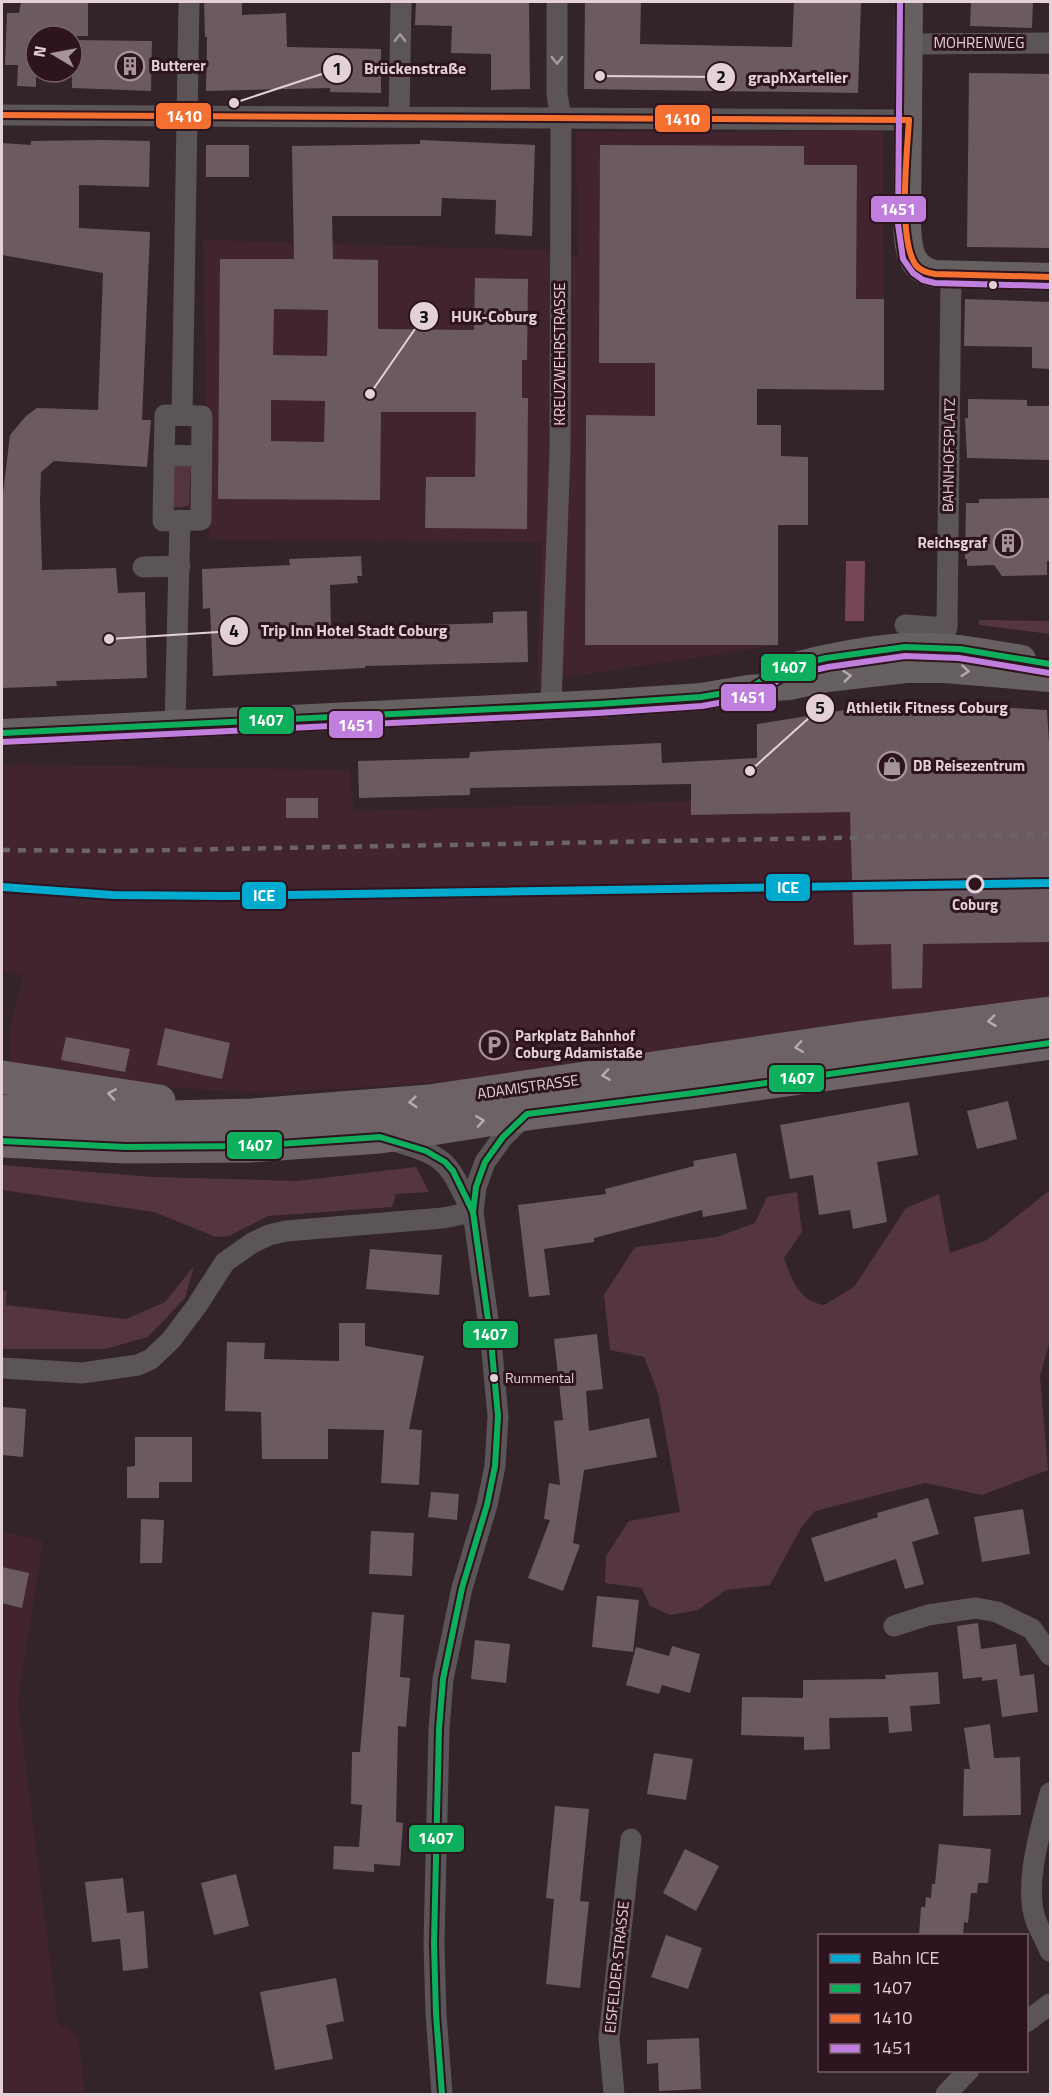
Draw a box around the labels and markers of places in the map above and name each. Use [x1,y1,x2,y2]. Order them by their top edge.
building icon: Butterer [114,50,146,82]
callout: Brückenstraße [322,52,478,86]
place label: Butterer [151,54,206,77]
callout: graphXartelier [706,60,860,94]
unlabelled marker [987,279,999,291]
callout: HUK-Coburg [409,299,549,333]
building icon: Reichsgraf [992,527,1024,559]
place label: Reichsgraf [918,531,988,554]
callout: Trip Inn Hotel Stadt Coburg [219,614,460,648]
callout: Athletik Fitness Coburg [805,691,1020,725]
shop icon: DB Reisezentrum [876,750,908,782]
place label: DB Reisezentrum [913,754,1025,777]
marker: Coburg [966,875,984,893]
place label: Coburg [952,893,998,916]
place label: Parkplatz Bahnhof Coburg Adamistaße [515,1024,643,1064]
parking icon: Parkplatz Bahnhof Coburg Adamistaße [478,1029,510,1061]
place label: Rummental [505,1367,574,1388]
marker: Rummental [488,1372,500,1384]

